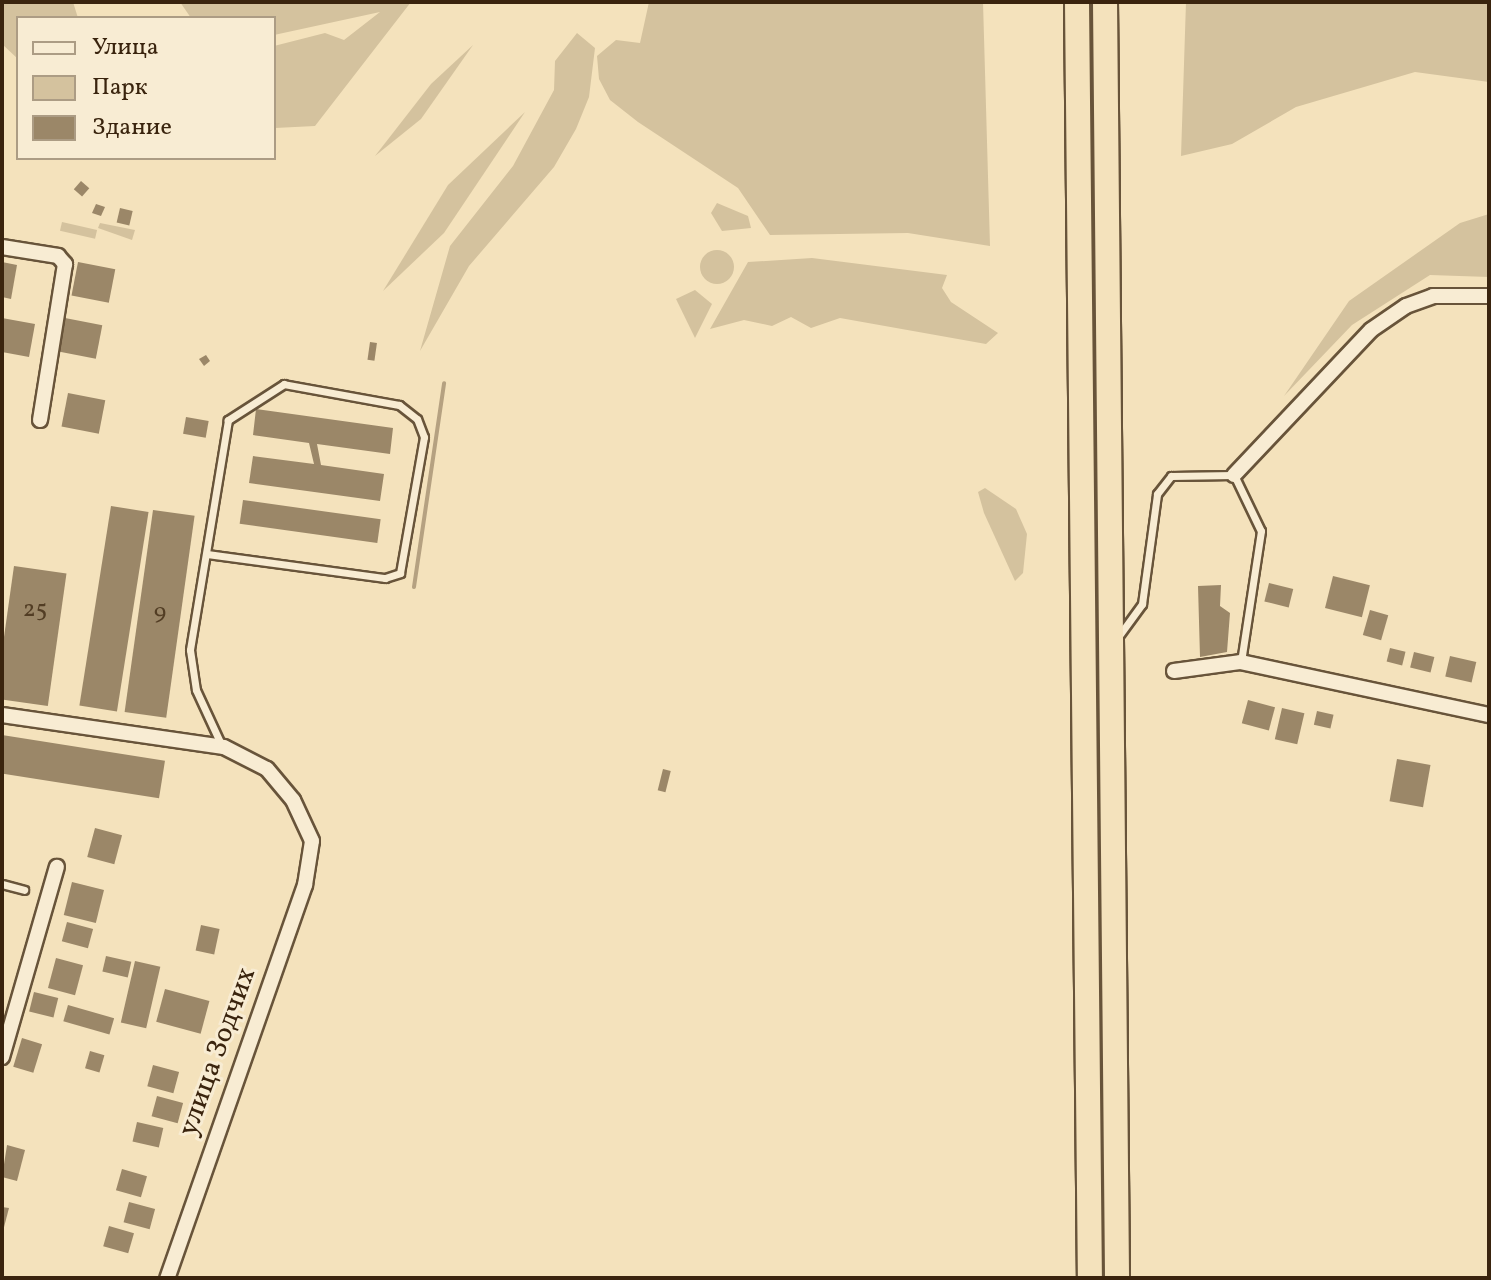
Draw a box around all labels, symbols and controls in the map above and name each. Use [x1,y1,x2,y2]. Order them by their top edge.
legend [16,16,276,160]
text: Улица [92,31,159,65]
text: Парк [92,71,148,105]
text: Здание [92,111,172,145]
house number: 25 [23,597,47,625]
house number: 9 [154,600,166,628]
street label: улица Зодчих [172,963,264,1141]

